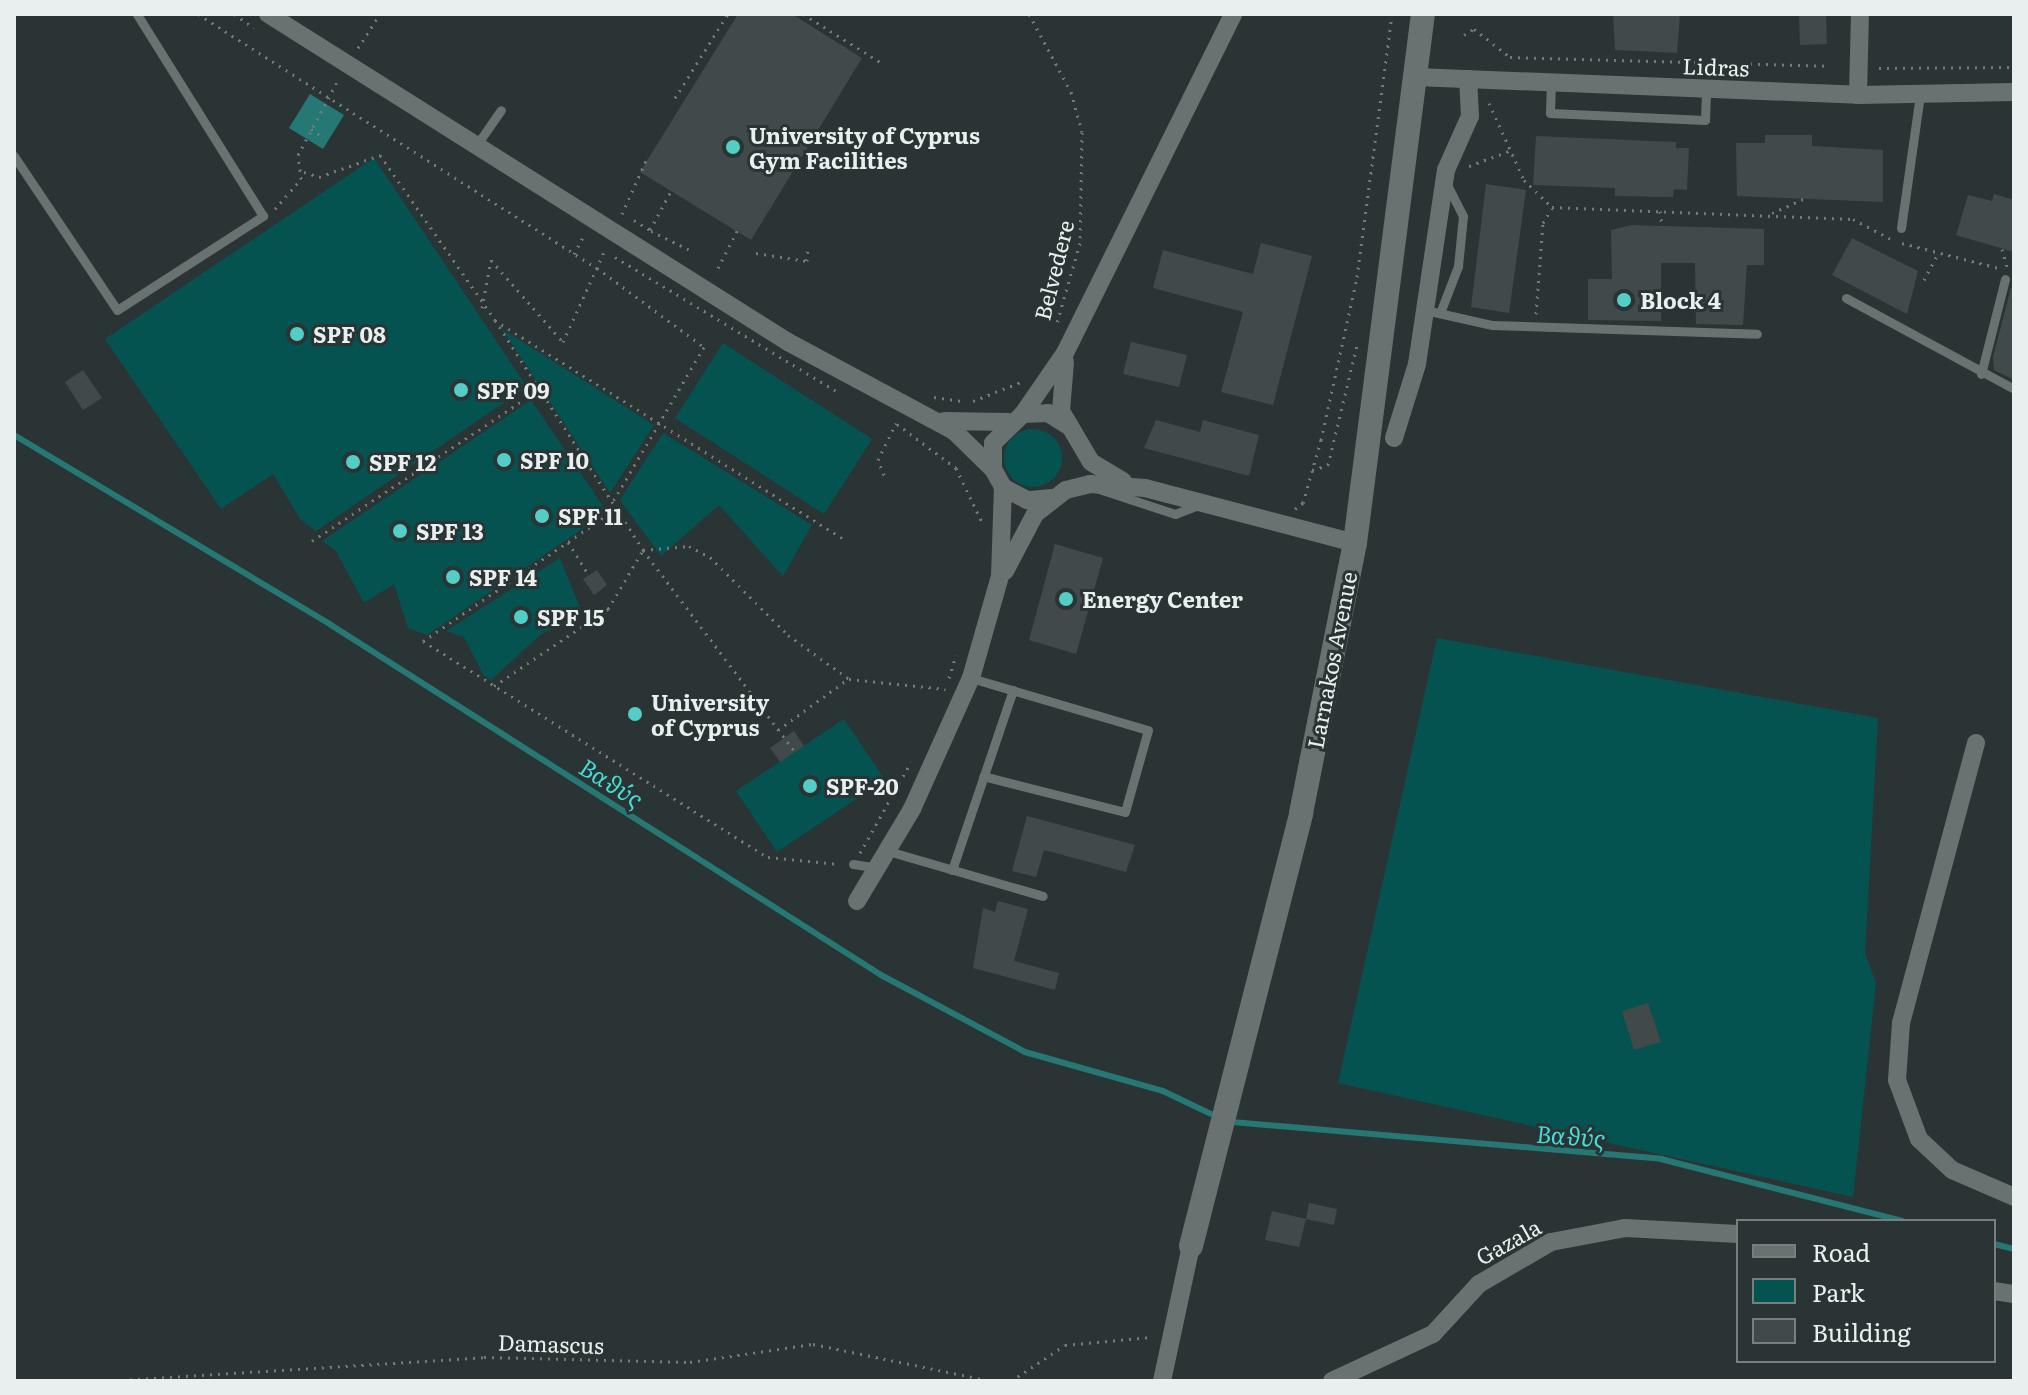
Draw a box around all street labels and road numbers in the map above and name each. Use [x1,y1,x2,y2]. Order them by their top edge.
street label: Lidras [1682,52,1750,80]
street label: Belvedere [1028,217,1078,323]
street label: Larnakos Avenue [1301,569,1361,751]
street label: Gazala [1471,1212,1545,1270]
street label: Damascus [497,1328,605,1358]

